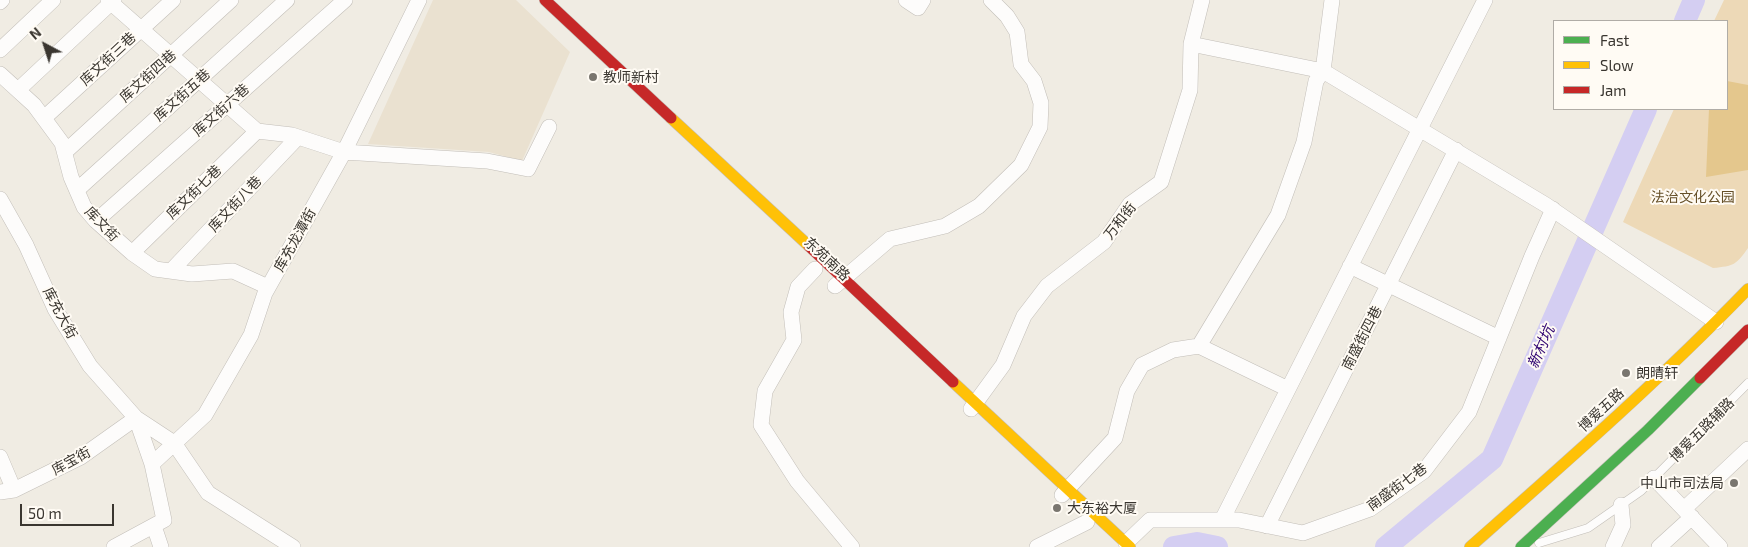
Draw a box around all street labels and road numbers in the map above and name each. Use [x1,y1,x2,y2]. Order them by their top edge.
street label: 库文街三巷 [77,29,139,89]
street label: 库文街四巷 [116,46,180,106]
street label: 库文街五巷 [150,65,214,125]
street label: 库文街六巷 [189,80,253,140]
street label: 库文街七巷 [163,162,225,222]
street label: 库文街八巷 [205,173,265,235]
street label: 万和街 [1100,199,1140,243]
street label: 库文街 [81,203,123,245]
street label: 库充龙潭街 [271,205,319,275]
street label: 东苑南路 [801,234,853,284]
street label: 库充大街 [39,284,81,342]
street label: 南盛街四巷 [1339,303,1385,373]
street label: 博爱五路 [1575,385,1627,435]
street label: 博爱五路辅路 [1666,394,1738,466]
street label: 库宝街 [49,443,93,479]
street label: 南盛街七巷 [1364,460,1430,514]

